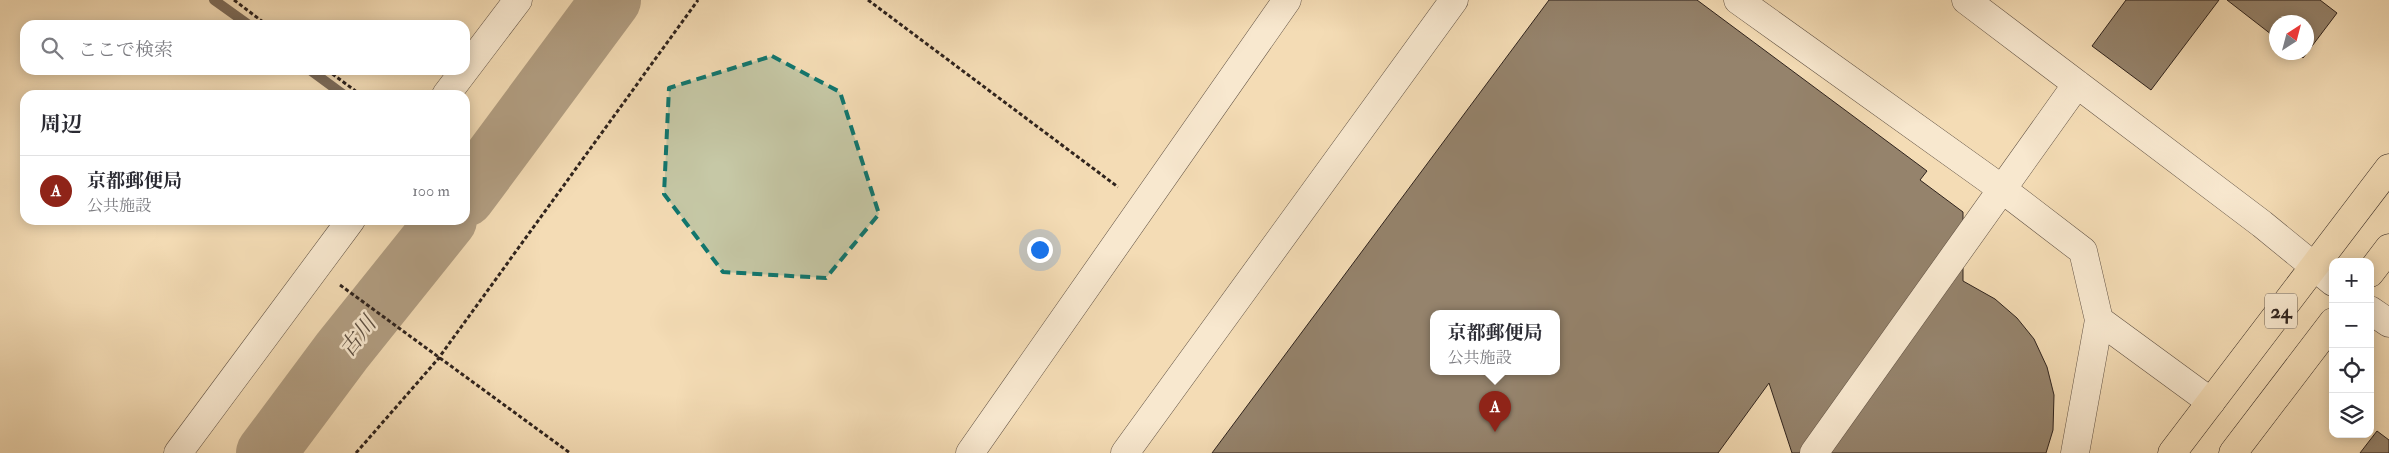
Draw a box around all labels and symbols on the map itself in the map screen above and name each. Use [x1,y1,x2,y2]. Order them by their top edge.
north arrow [2269,15,2314,60]
your location [1027,237,1053,263]
road number: 24 [2265,294,2297,328]
water label: 古川 [333,309,384,363]
pin: A [1479,391,1511,432]

